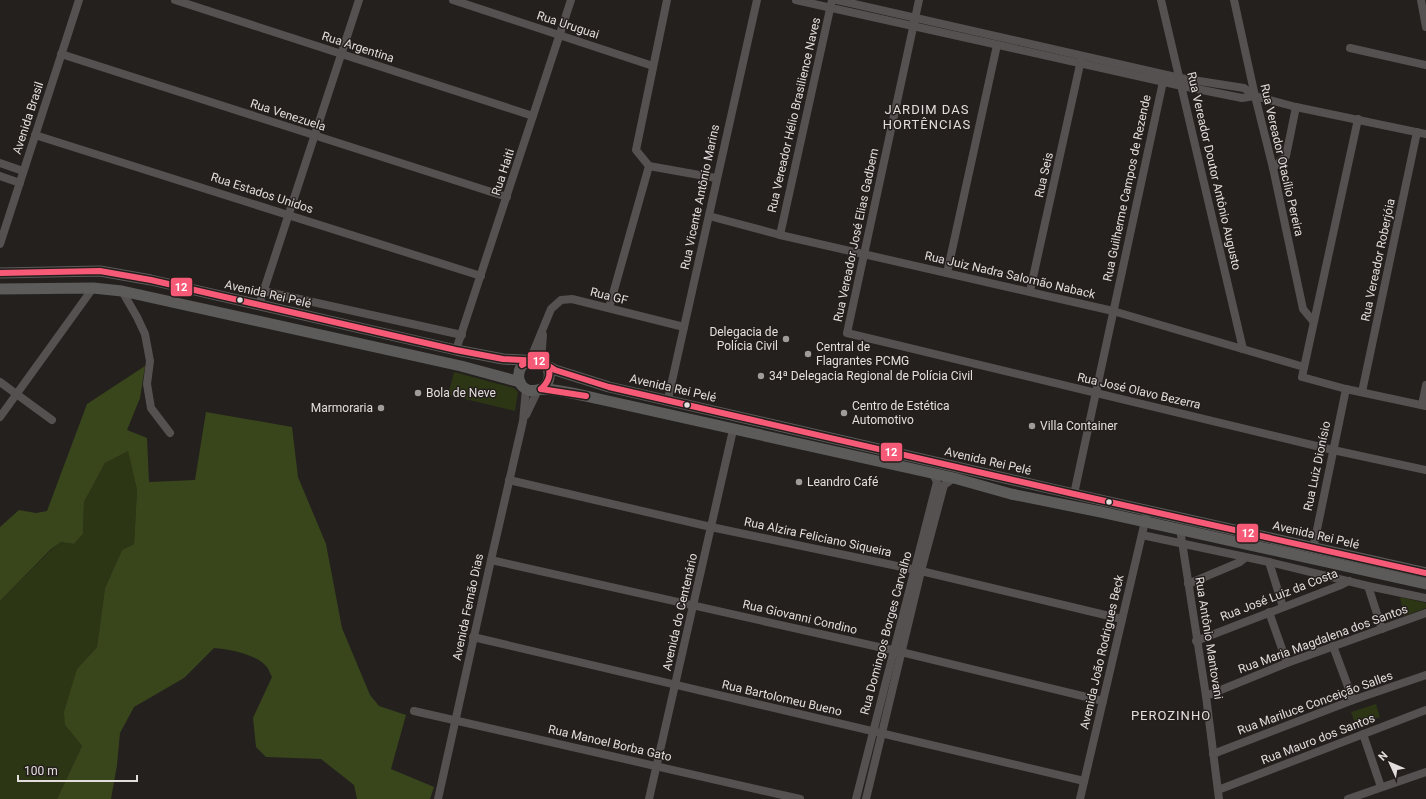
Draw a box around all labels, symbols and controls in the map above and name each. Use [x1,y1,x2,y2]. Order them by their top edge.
street label: Rua Uruguai [535,8,601,42]
street label: Rua Vereador Hélio Brasilience Naves [765,16,823,214]
street label: Rua Argentina [320,29,396,65]
street label: Rua Vereador Doutor Antônio Augusto [1184,71,1244,272]
street label: Avenida Brasil [10,80,46,156]
street label: Rua Vereador Otacílio Pereira [1258,83,1306,237]
street label: Rua Guilherme Campos de Rezende [1100,93,1154,283]
street label: Rua Venezuela [248,96,328,134]
district label: JARDIM DAS HORTÊNCIAS [883,102,971,132]
street label: Rua Vicente Antônio Marins [678,123,722,271]
street label: Rua Haiti [489,147,517,197]
street label: Rua Vereador José Elias Gadbem [831,147,881,323]
street label: Rua Seis [1032,151,1056,199]
street label: Rua Estados Unidos [209,170,315,216]
street label: Rua Vereador Roberjóia [1358,197,1398,323]
street label: Rua Juiz Nadra Salomão Naback [923,249,1098,302]
line badge: 12 [170,277,193,297]
street label: Avenida Rei Pelé [223,277,313,311]
text: 12 [175,281,187,294]
street label: Rua GF [589,285,630,308]
unlabelled marker [235,295,245,305]
place label: Delegacia de Polícia Civil [709,325,778,353]
marker: Delegacia de Polícia Civil [781,334,791,344]
place label: Central de Flagrantes PCMG [816,340,909,368]
marker: Central de Flagrantes PCMG [803,349,813,359]
line badge: 12 [527,351,550,370]
text: 12 [533,355,545,368]
place label: 34ª Delegacia Regional de Polícia Civil [769,369,973,383]
street label: Rua José Olavo Bezerra [1076,370,1202,412]
street label: Avenida Rei Pelé [628,371,718,405]
marker: 34ª Delegacia Regional de Polícia Civil [756,371,766,381]
place label: Bola de Neve [426,386,496,400]
marker: Bola de Neve [413,388,423,398]
place label: Centro de Estética Automotivo [852,399,950,427]
unlabelled marker [682,400,692,410]
place label: Marmoraria [311,401,373,415]
marker: Marmoraria [376,403,386,413]
marker: Centro de Estética Automotivo [839,408,849,418]
place label: Villa Container [1040,419,1118,433]
street label: Rua Luiz Dionísio [1301,420,1333,512]
marker: Villa Container [1027,421,1037,431]
line badge: 12 [880,442,903,462]
street label: Avenida Rei Pelé [943,444,1033,478]
text: 12 [885,446,897,459]
place label: Leandro Café [807,475,878,489]
marker: Leandro Café [794,477,804,487]
unlabelled marker [1104,497,1114,507]
street label: Rua Alzira Feliciano Siqueira [743,515,893,559]
street label: Avenida Rei Pelé [1271,518,1361,552]
line badge: 12 [1236,523,1259,543]
text: 12 [1242,527,1254,540]
street label: Rua Domingos Borges Carvalho [857,550,915,716]
street label: Avenida Fernão Dias [450,552,486,662]
street label: Avenida do Centenário [660,552,700,672]
street label: Rua José Luiz da Costa [1218,566,1340,624]
street label: Avenida João Rodrigues Beck [1077,572,1127,731]
street label: Rua Antônio Mantovani [1192,576,1226,700]
street label: Rua Giovanni Condino [741,597,859,637]
street label: Rua Maria Magdalena dos Santos [1236,602,1410,676]
street label: Rua Mariluce Conceição Salles [1235,668,1395,738]
street label: Rua Bartolomeu Bueno [721,677,843,719]
district label: PEROZINHO [1131,708,1211,723]
street label: Rua Mauro dos Santos [1259,711,1377,767]
street label: Rua Manoel Borba Gato [547,722,673,764]
north arrow [1370,743,1410,783]
text: N [1376,749,1391,764]
scale bar [18,757,137,783]
text: 100 m [24,764,58,778]

